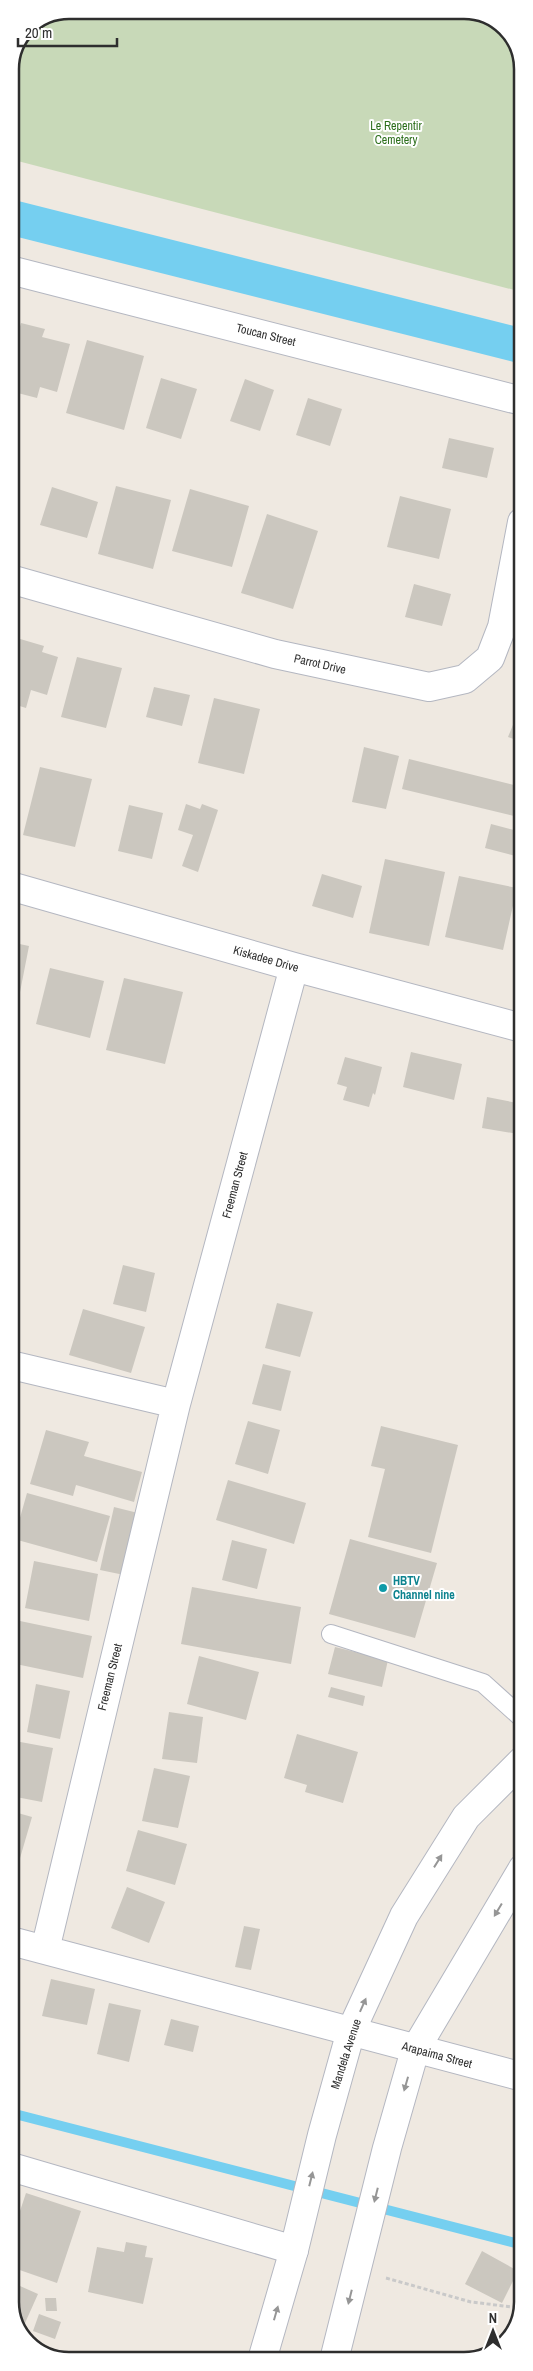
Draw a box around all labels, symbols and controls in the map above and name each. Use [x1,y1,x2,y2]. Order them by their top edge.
scale bar [18,15,116,47]
text: 20 m [25,22,52,43]
park label: Le Repentir Cemetery [370,118,422,148]
street label: Toucan Street [235,320,298,350]
street label: Parrot Drive [292,650,348,678]
street label: Kiskadee Drive [231,942,301,976]
street label: Freeman Street [218,1150,252,1220]
place label: HBTV Channel nine [393,1573,455,1603]
marker: HBTV Channel nine [377,1582,389,1594]
street label: Freeman Street [94,1642,126,1712]
one-way arrow [433,1855,443,1868]
one-way arrow [494,1903,502,1918]
one-way arrow [360,1998,368,2012]
street label: Mandela Avenue [327,2017,365,2091]
street label: Arapaima Street [399,2038,474,2072]
one-way arrow [401,2076,409,2091]
one-way arrow [307,2172,315,2187]
one-way arrow [372,2188,380,2203]
one-way arrow [345,2290,353,2305]
one-way arrow [272,2306,280,2321]
north arrow [468,2306,518,2356]
text: N [489,2309,497,2327]

